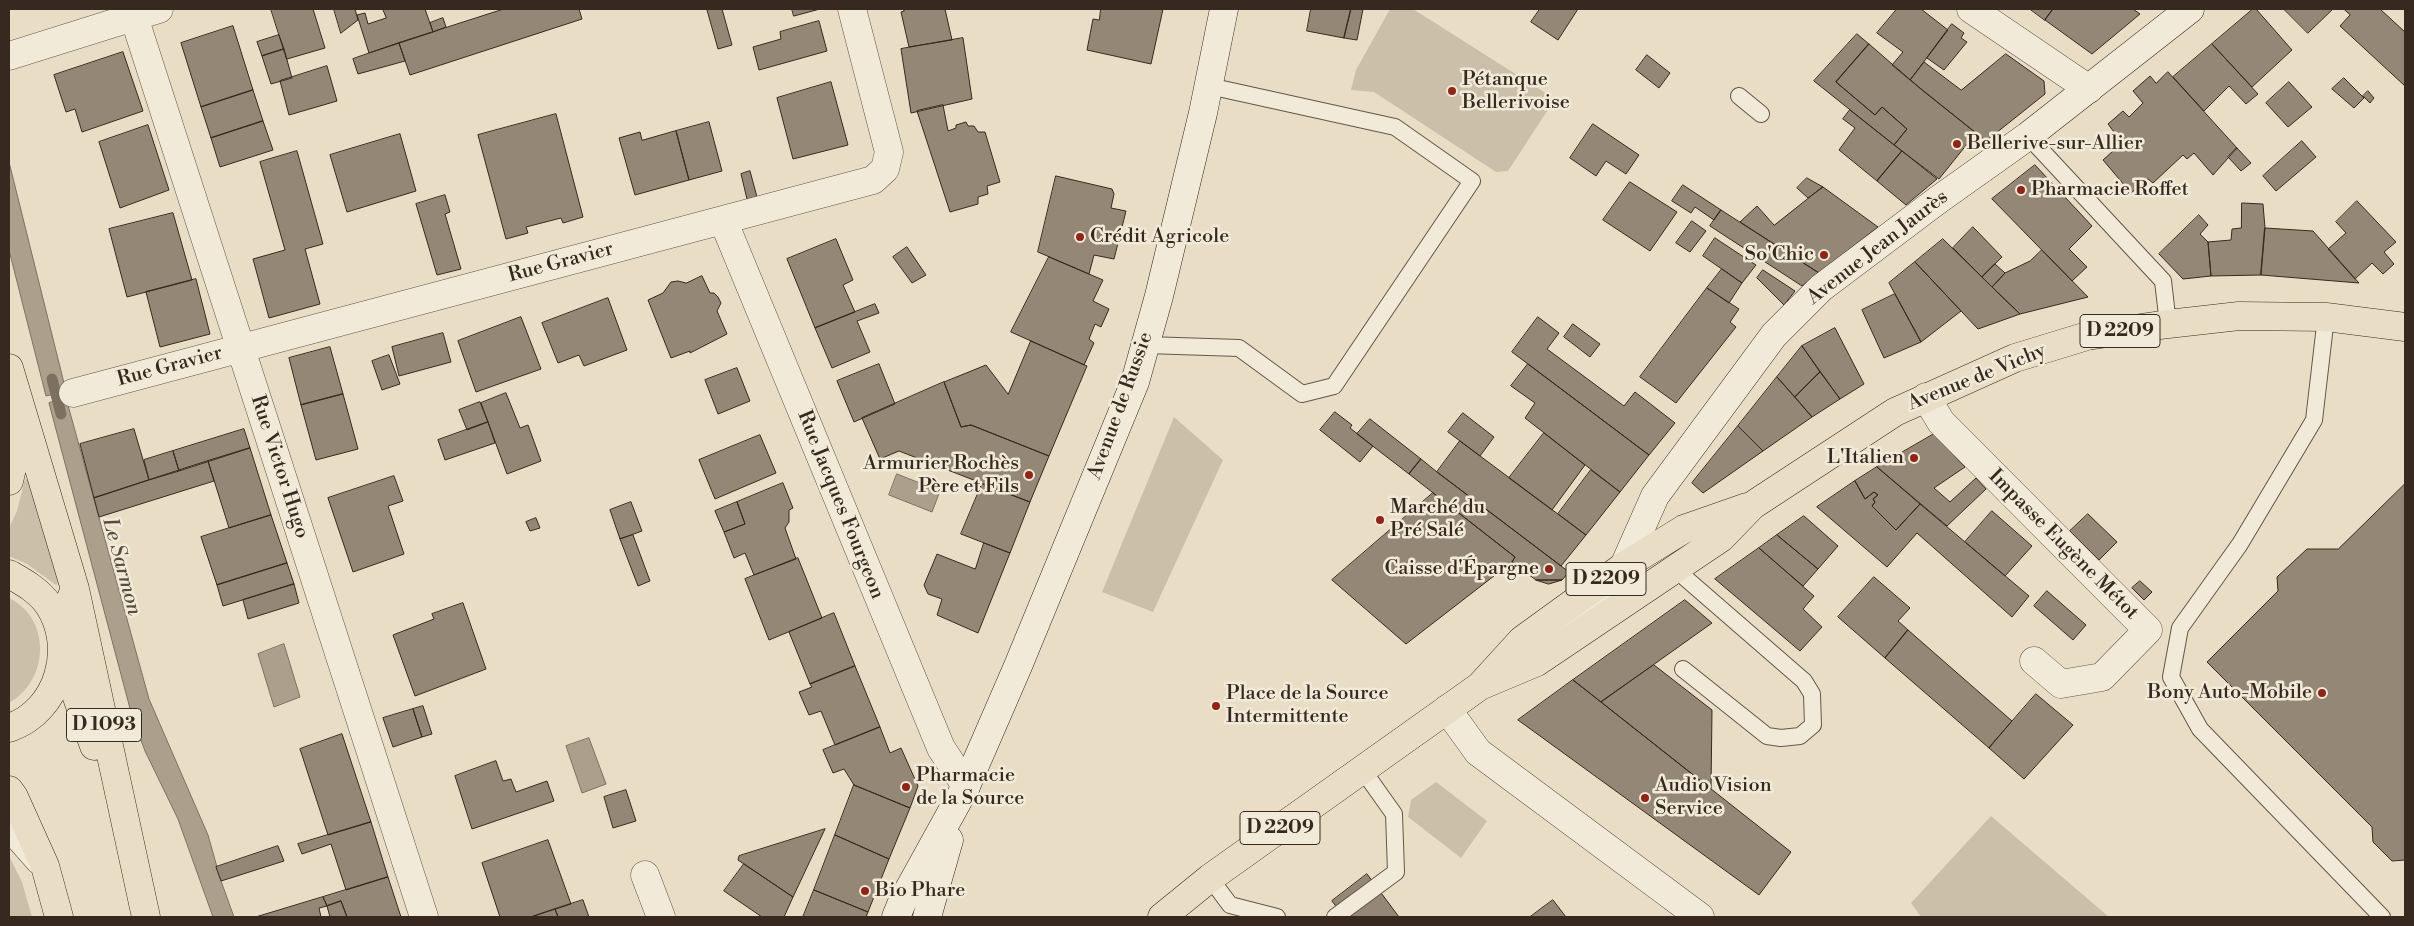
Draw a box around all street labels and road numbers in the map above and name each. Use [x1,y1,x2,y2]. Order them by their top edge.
street label: Avenue Jean Jaurès [1803,186,1953,310]
street label: Rue Gravier [506,237,616,289]
road number: D 2209 [2080,314,2160,348]
street label: Avenue de Russie [1083,329,1159,483]
street label: Avenue de Vichy [1904,339,2050,417]
street label: Rue Gravier [115,341,225,393]
street label: Rue Victor Hugo [245,392,313,542]
street label: Rue Jacques Fourgeon [791,407,889,603]
street label: Impasse Eugène Métot [1983,465,2143,625]
road number: D 2209 [1566,562,1646,596]
road number: D 1093 [66,708,142,742]
road number: D 2209 [1240,811,1320,844]

